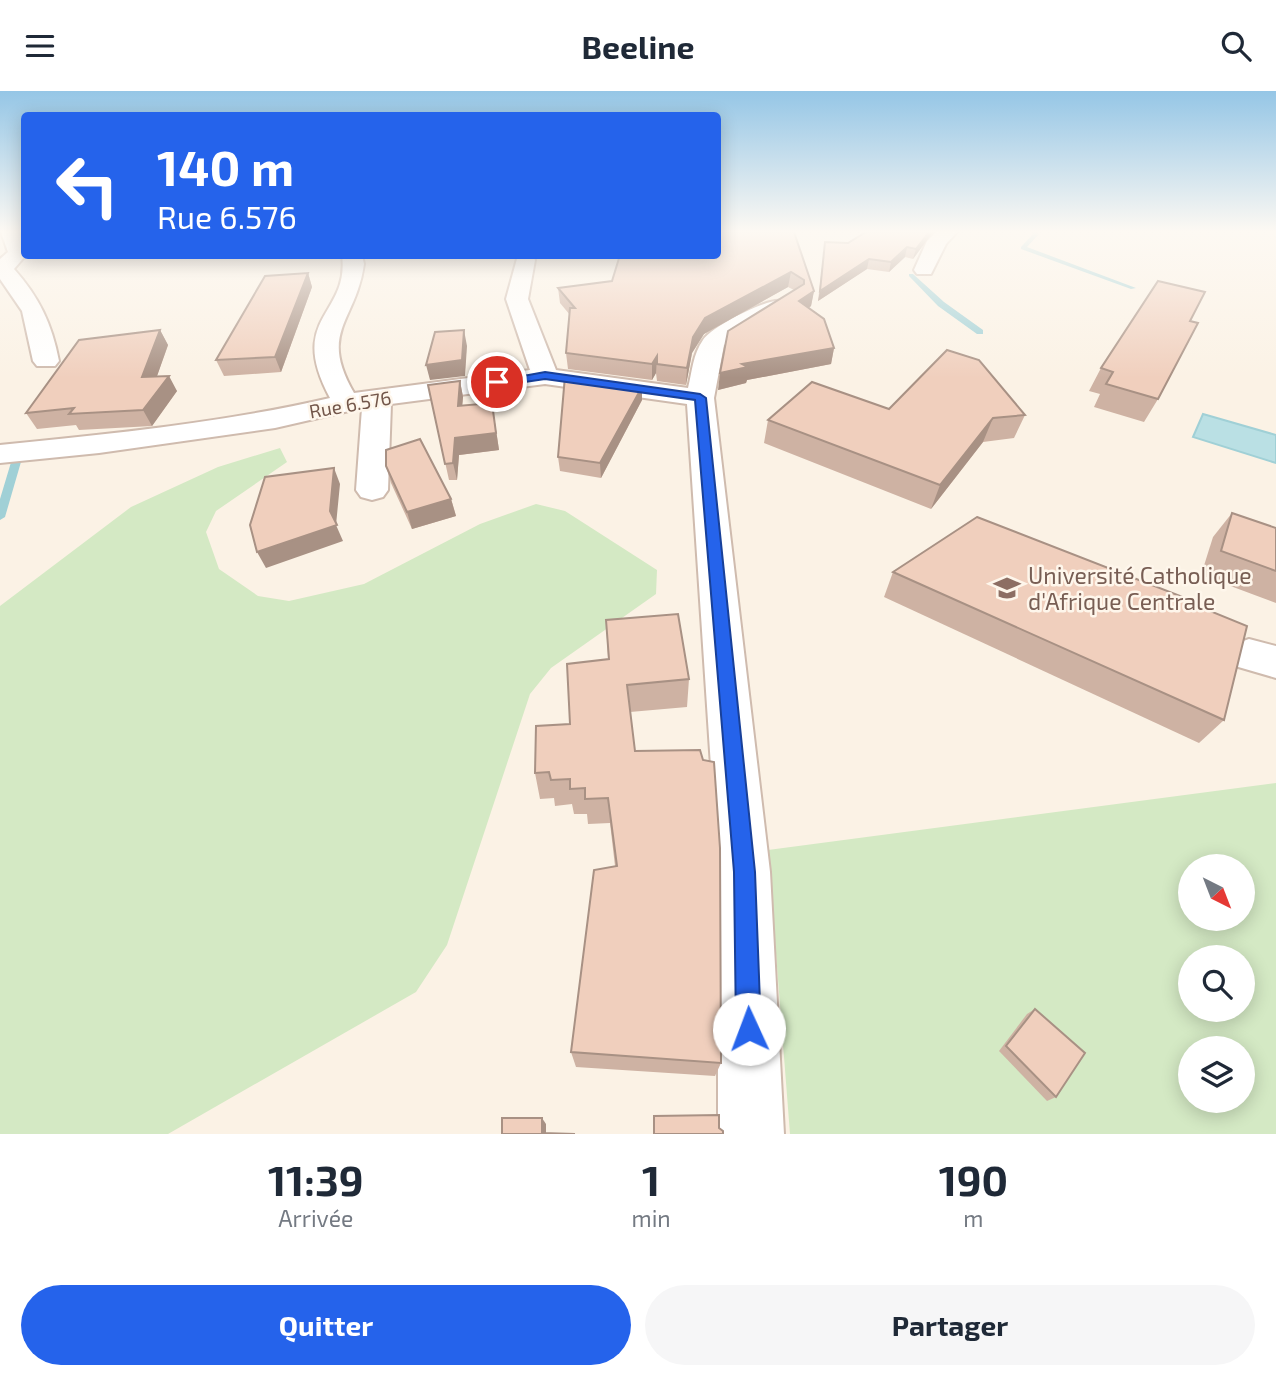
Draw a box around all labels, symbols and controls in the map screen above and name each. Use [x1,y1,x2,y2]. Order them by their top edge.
icon: menu [21,27,59,65]
text: Beeline [581,27,695,65]
icon: search [1217,27,1255,65]
text: 140 m [157,137,294,196]
icon: left [42,140,133,231]
text: Rue 6.576 [157,197,297,235]
pin [467,352,527,412]
icon: arrive [478,363,516,401]
street label: Rue 6.576 [307,385,393,423]
place label: Université Catholique d'Afrique Centrale [1028,561,1252,615]
school or university icon: Université Catholique d'Afrique Centrale [992,573,1022,603]
north arrow [1178,854,1255,931]
map controls [1178,854,1255,1113]
button: search [1178,945,1255,1022]
position arrow [712,992,786,1066]
button: layers [1178,1036,1255,1113]
text: 11:39 [268,1154,364,1204]
text: 1 [642,1154,660,1204]
text: 190 [939,1154,1008,1204]
text: Arrivée [278,1204,353,1232]
text: min [632,1204,671,1232]
text: m [963,1204,983,1232]
button: Quitter [21,1285,631,1365]
button: Partager [645,1285,1255,1365]

